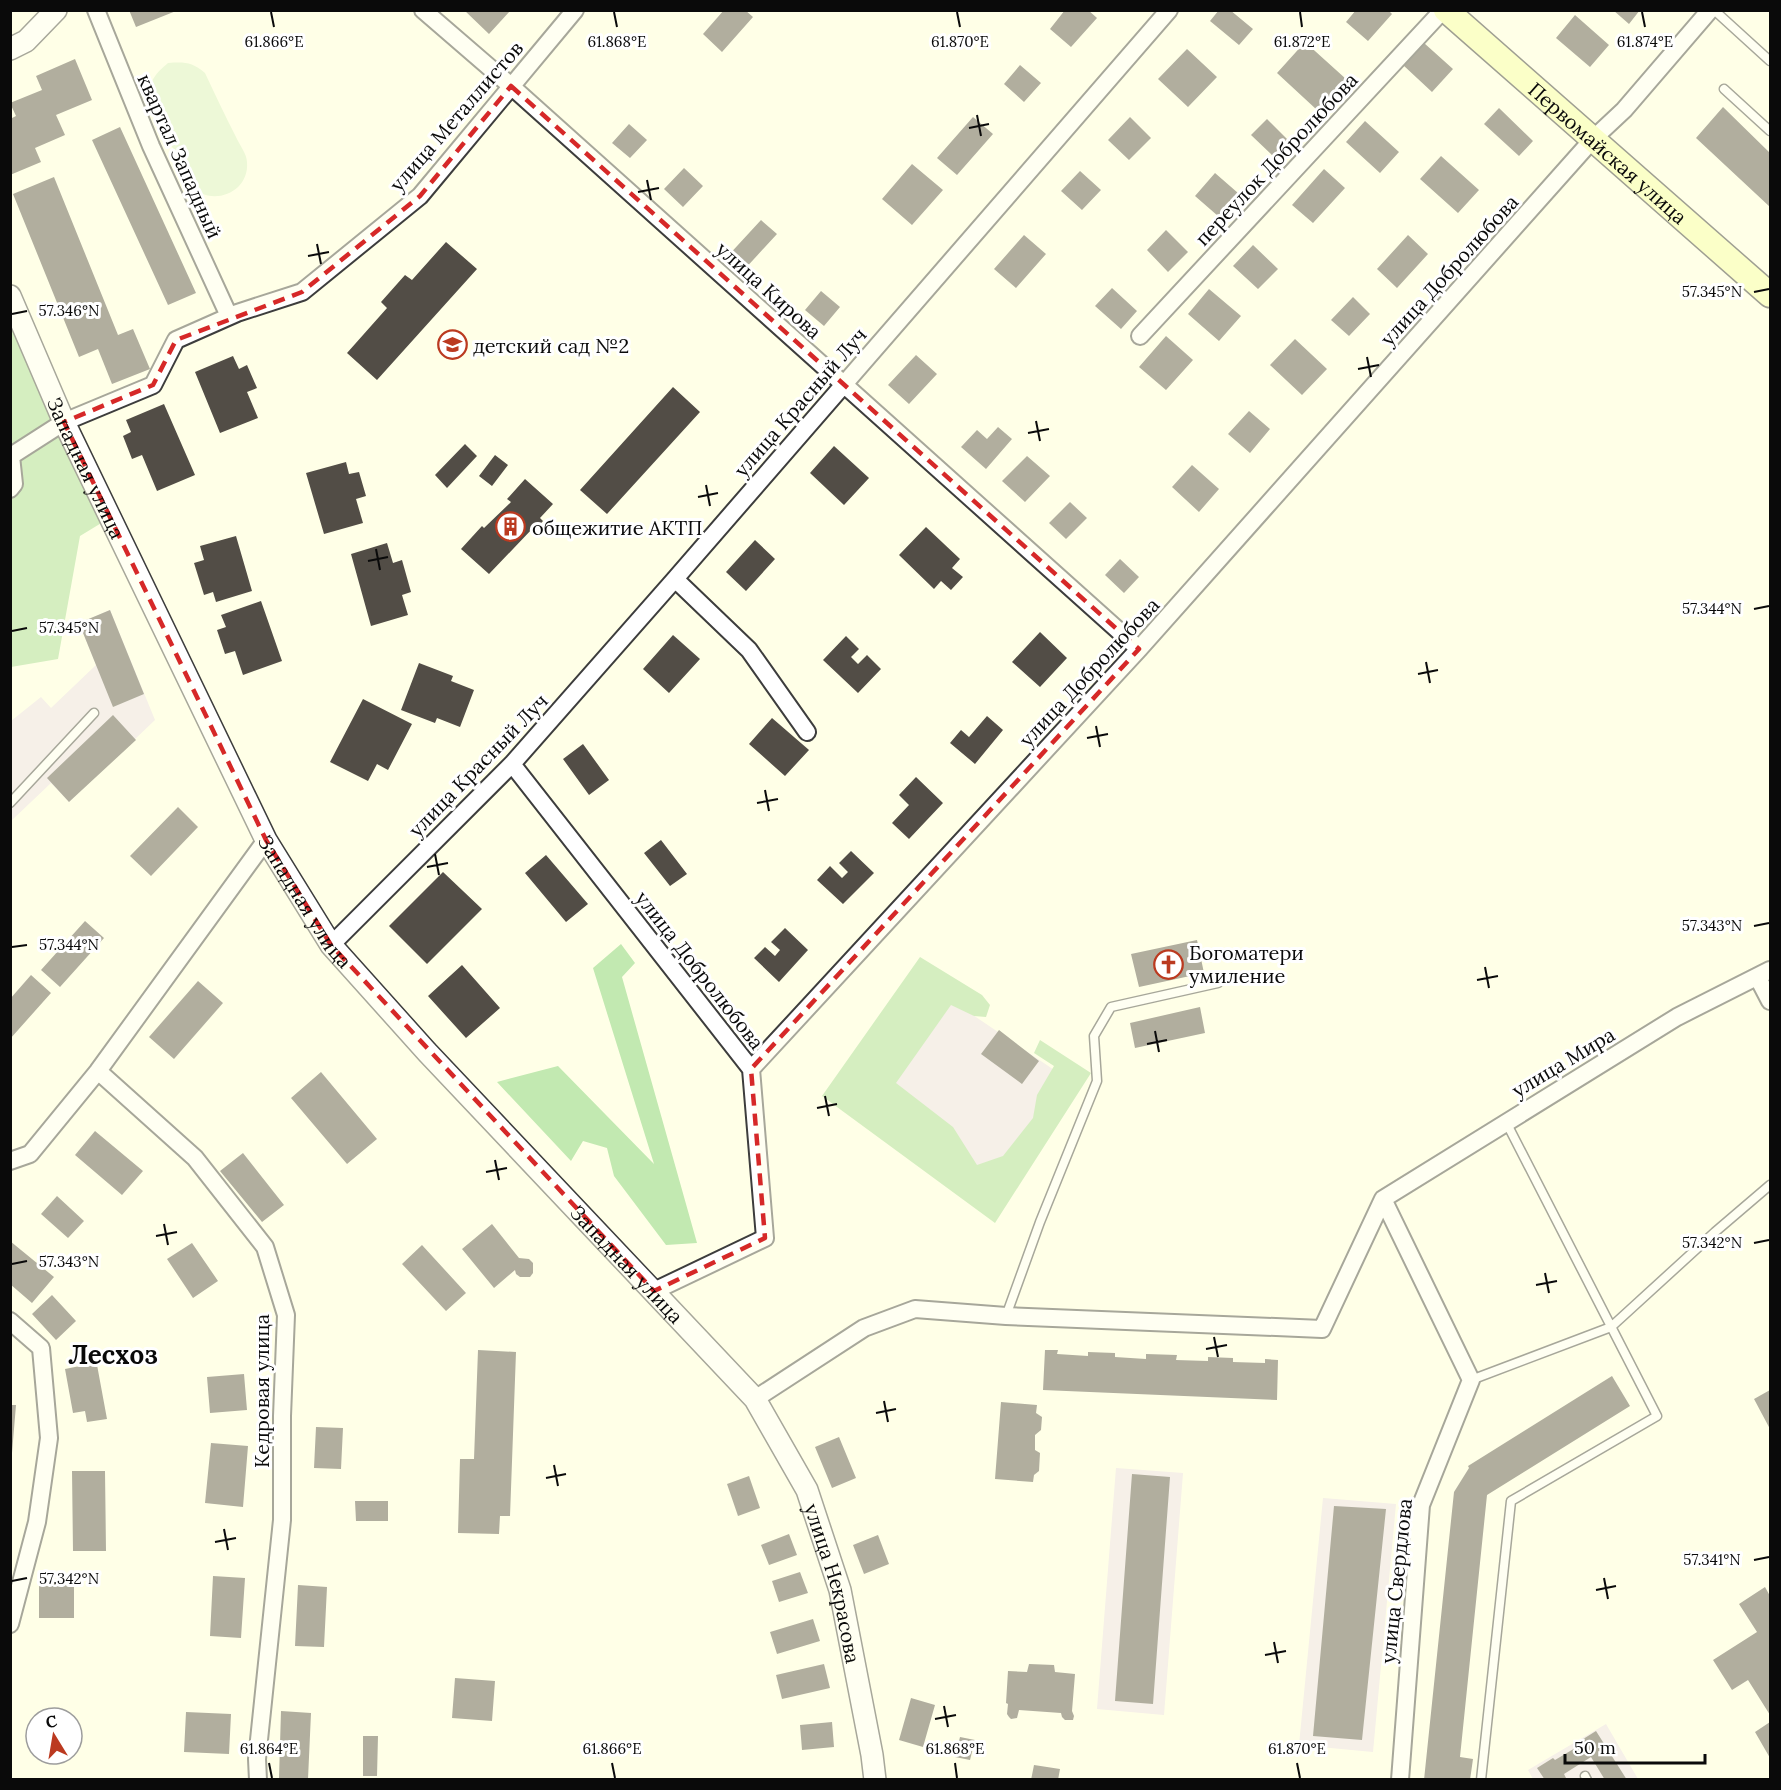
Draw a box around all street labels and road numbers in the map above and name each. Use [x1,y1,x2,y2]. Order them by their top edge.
street label: улица Металлистов [384,36,528,196]
street label: переулок Добролюбова [1189,67,1363,251]
street label: квартал Западный [132,70,228,242]
street label: Первомайская улица [1524,76,1693,229]
street label: улица Добролюбова [1375,189,1523,351]
street label: улица Кирова [711,236,827,344]
street label: улица Красный Луч [728,322,872,482]
street label: Западная улица [42,393,131,542]
street label: улица Добролюбова [1014,592,1164,752]
street label: улица Красный Луч [403,688,553,842]
street label: Западная улица [253,830,358,973]
street label: улица Добролюбова [630,886,770,1054]
street label: улица Мира [1507,1021,1619,1103]
street label: Западная улица [565,1199,689,1328]
street label: Кедровая улица [249,1314,274,1468]
street label: улица Свердлова [1375,1497,1417,1665]
street label: улица Некрасова [800,1500,866,1665]

